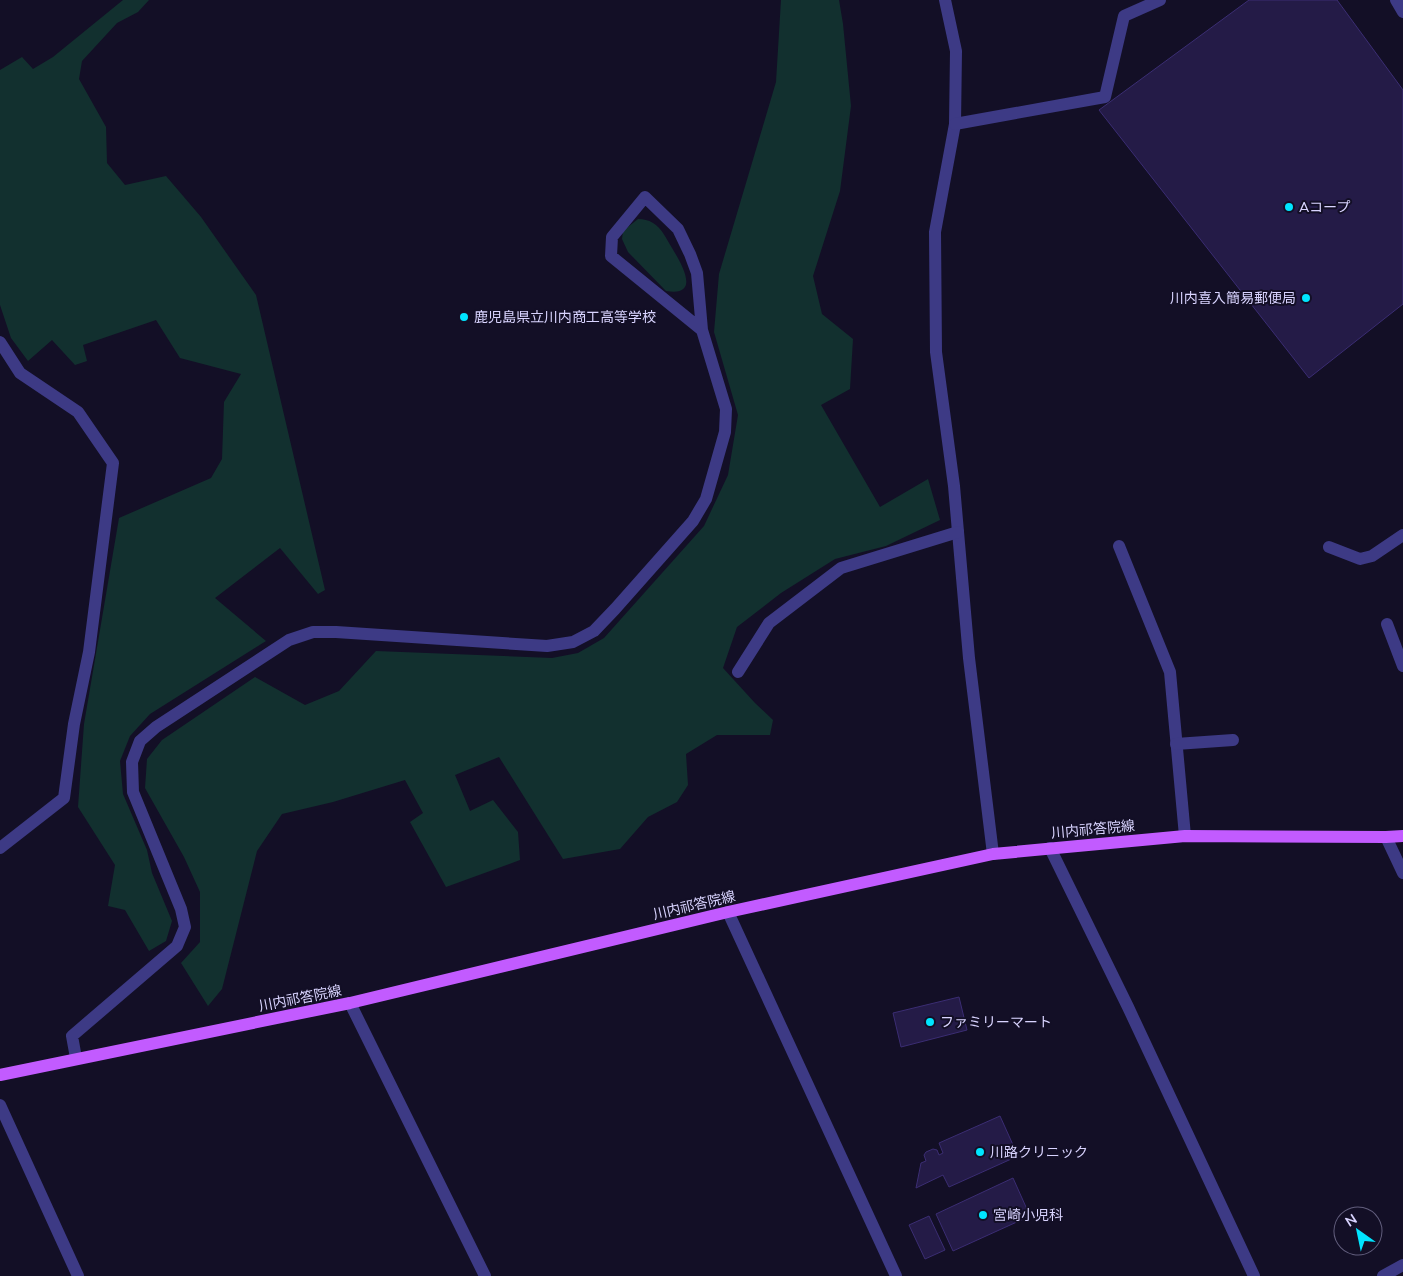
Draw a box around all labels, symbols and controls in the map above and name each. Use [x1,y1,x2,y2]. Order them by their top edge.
place label: Aコープ [1299,198,1350,216]
marker: Aコープ [1283,201,1295,213]
place label: 川内喜入簡易郵便局 [1170,289,1296,307]
marker: 川内喜入簡易郵便局 [1300,292,1312,304]
place label: 鹿児島県立川内商工高等学校 [474,308,656,326]
marker: 鹿児島県立川内商工高等学校 [458,311,470,323]
street label: 川内祁答院線 [1050,816,1136,842]
street label: 川内祁答院線 [651,887,737,923]
street label: 川内祁答院線 [257,981,343,1015]
place label: ファミリーマート [940,1013,1052,1031]
marker: ファミリーマート [924,1016,936,1028]
place label: 川路クリニック [990,1143,1088,1161]
marker: 川路クリニック [974,1146,986,1158]
place label: 宮崎小児科 [993,1206,1063,1224]
north arrow [1333,1206,1383,1256]
marker: 宮崎小児科 [977,1209,989,1221]
text: N [1342,1210,1360,1231]

